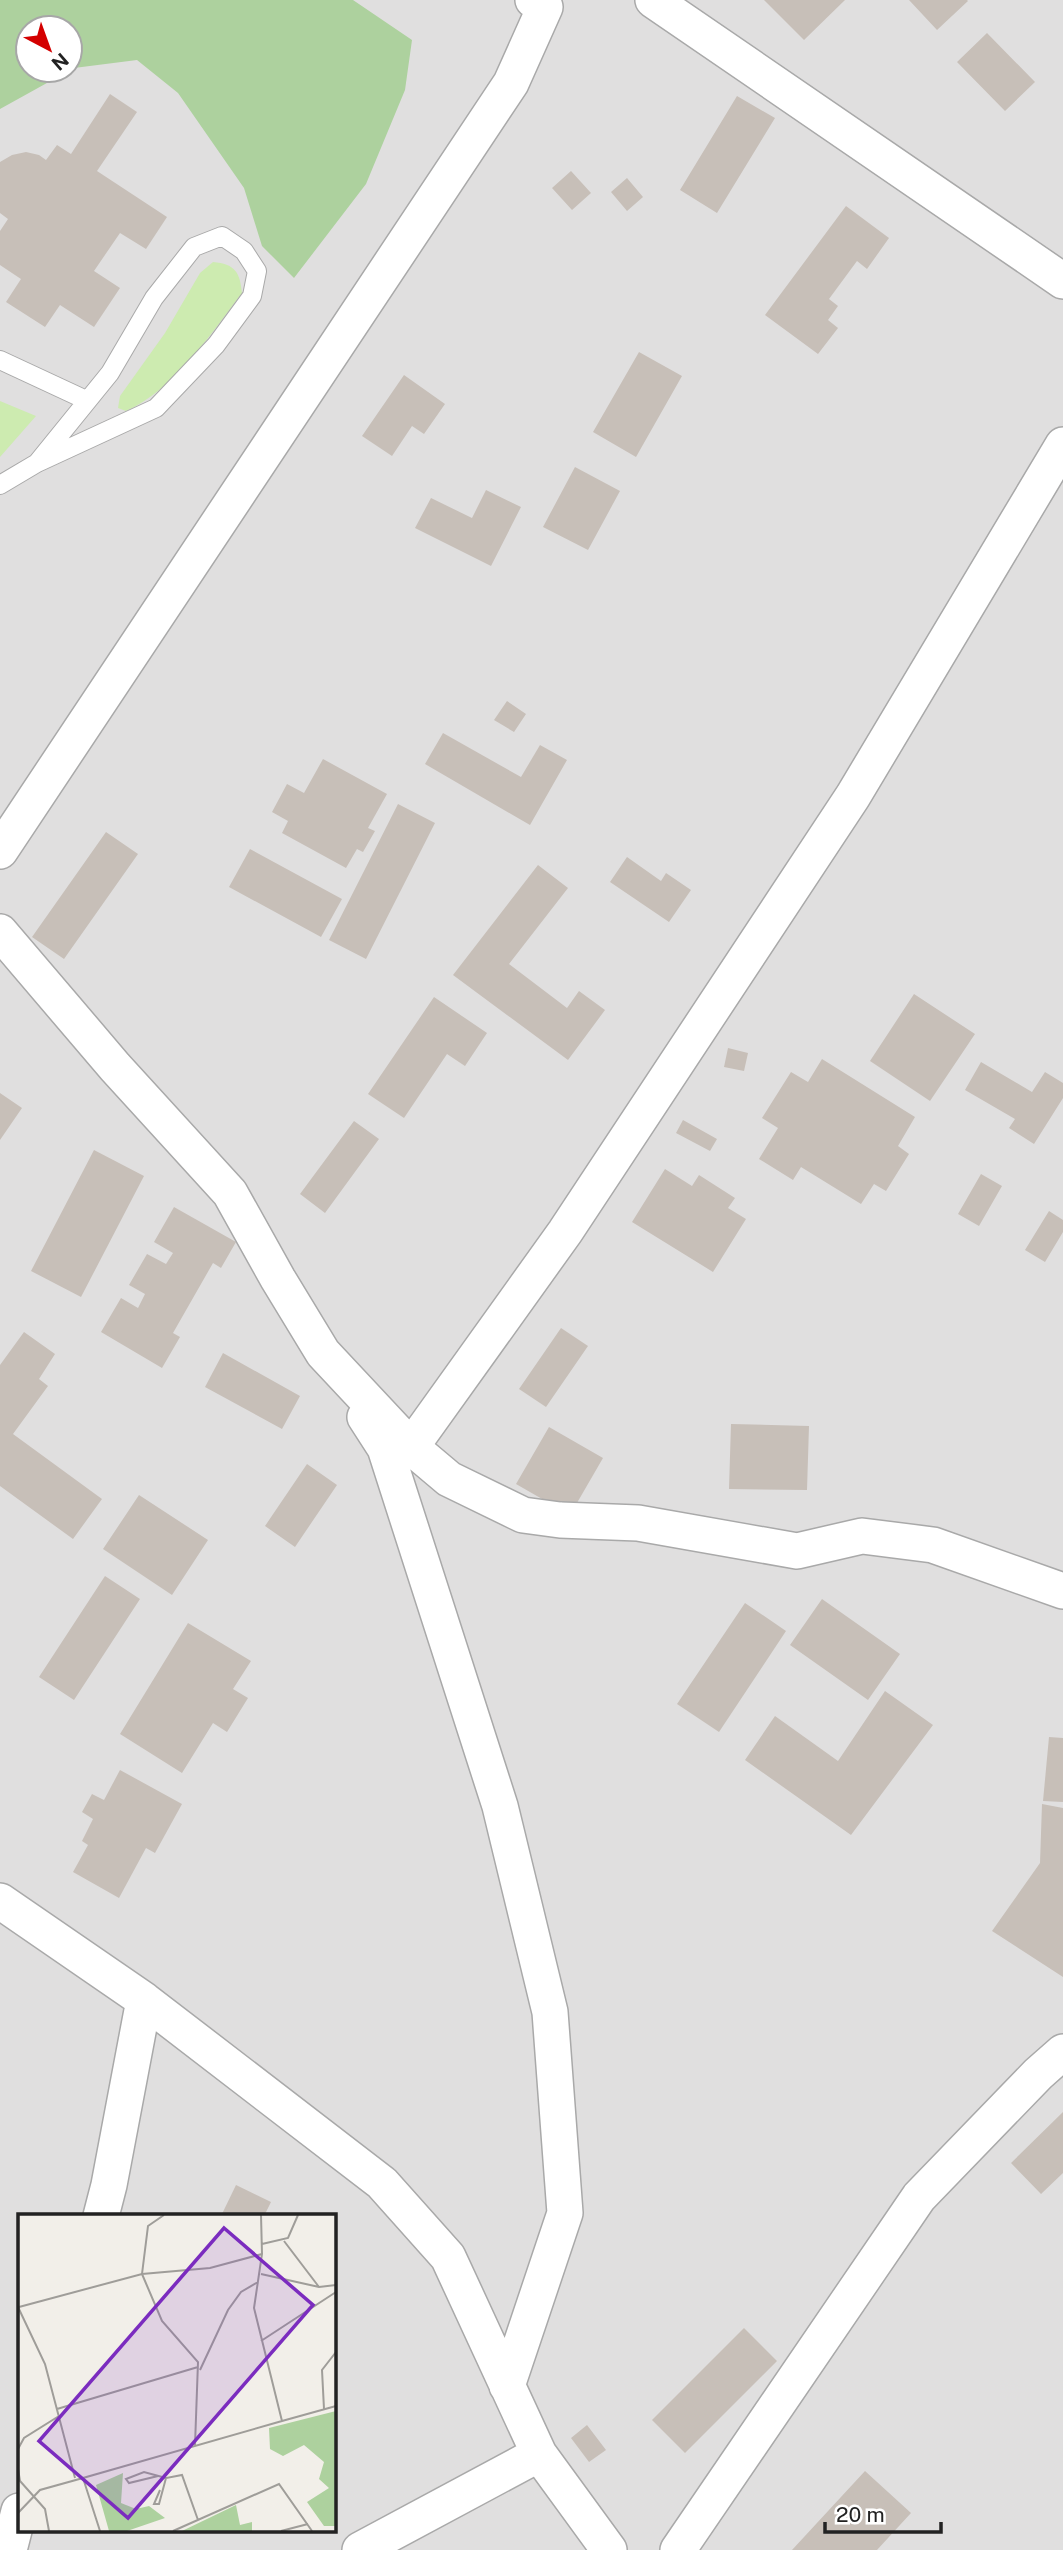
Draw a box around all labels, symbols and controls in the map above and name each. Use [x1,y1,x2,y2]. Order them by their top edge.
north arrow [14,14,84,84]
text: N [47,49,73,75]
inset map [18,2214,336,2532]
scale bar [825,2490,940,2534]
text: 20 m [836,2502,885,2527]

